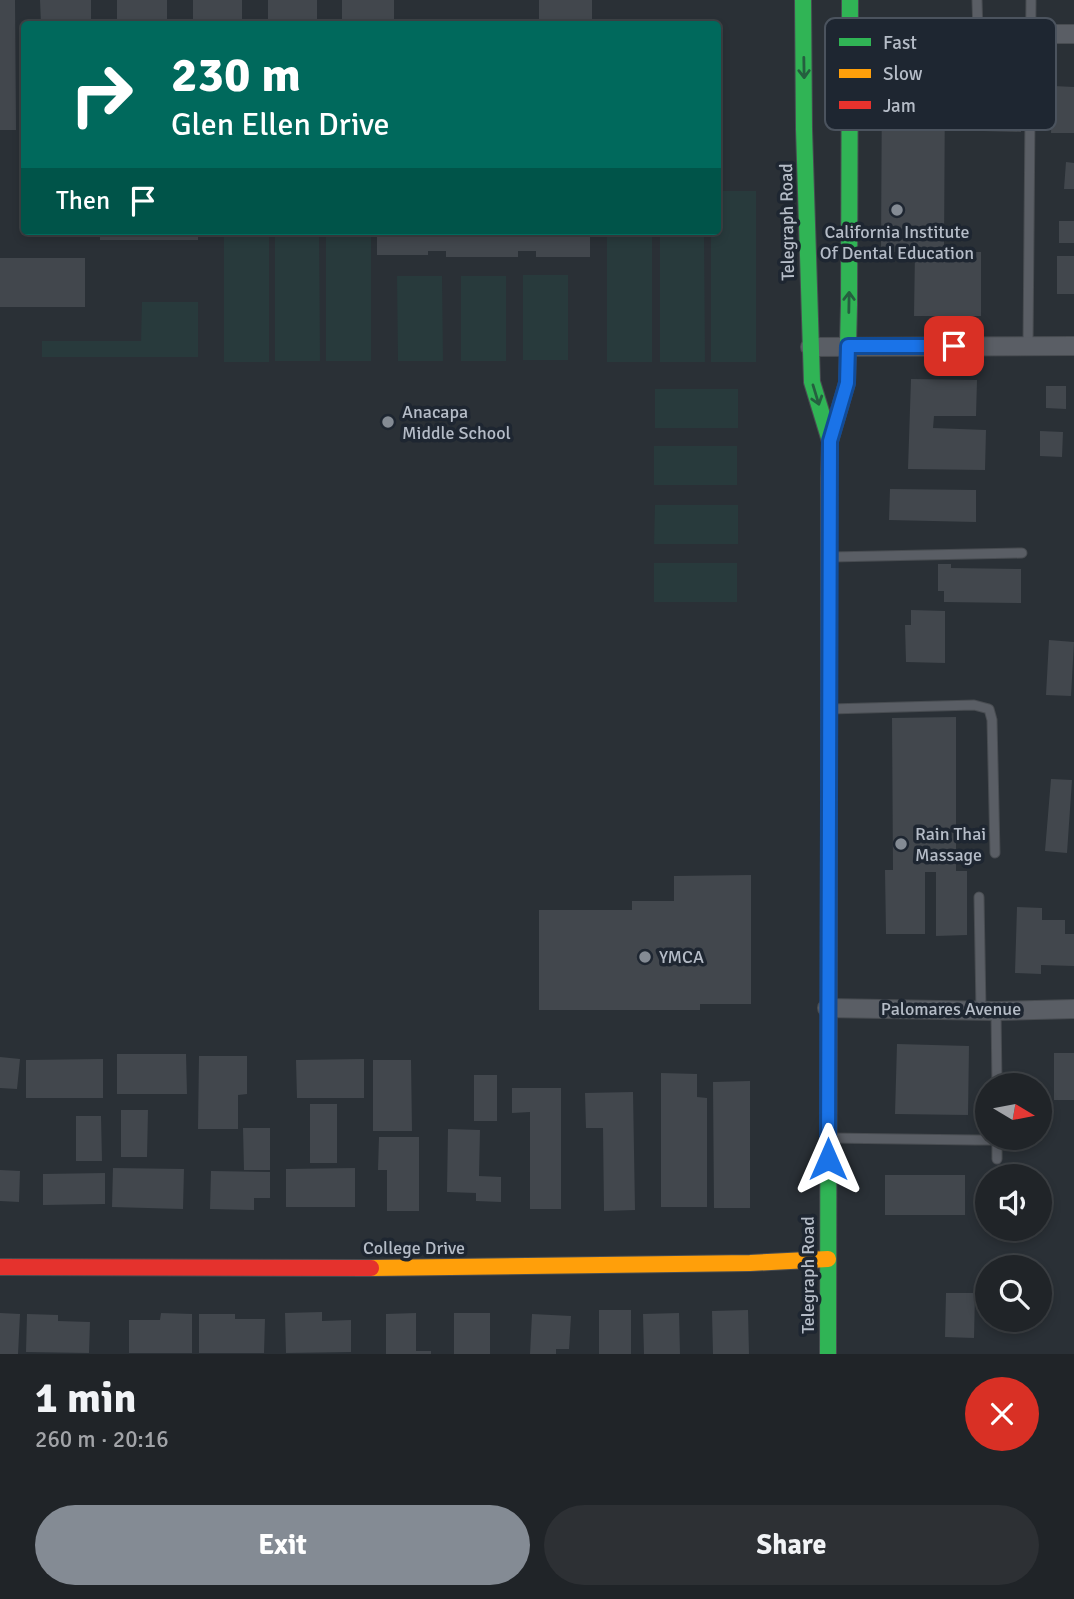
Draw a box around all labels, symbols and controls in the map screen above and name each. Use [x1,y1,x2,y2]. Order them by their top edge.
legend [825,18,1056,130]
text: Fast [883,31,917,55]
text: 230 m [171,45,301,105]
icon: right [56,49,147,140]
one-way arrow [797,56,811,79]
text: Slow [883,62,923,86]
text: Jam [883,94,916,118]
text: Glen Ellen Drive [171,105,389,144]
street label: Telegraph Road [775,163,799,281]
icon: arrive [124,182,162,220]
text: Then [56,185,110,217]
marker: California Institute Of Dental Education [889,202,905,218]
place label: California Institute Of Dental Education [820,221,974,264]
one-way arrow [842,290,856,313]
pin [924,316,984,376]
icon: arrive [935,327,973,365]
one-way arrow [810,384,823,406]
place label: Anacapa Middle School [402,401,511,444]
marker: Anacapa Middle School [380,414,396,430]
place label: Rain Thai Massage [915,823,986,866]
marker: Rain Thai Massage [893,836,909,852]
place label: YMCA [659,946,704,968]
marker: YMCA [637,949,653,965]
street label: Palomares Avenue [881,998,1021,1020]
north arrow [975,1073,1052,1150]
map controls [975,1073,1052,1332]
position arrow [791,1122,865,1196]
button: sound [975,1164,1052,1241]
street label: Telegraph Road [797,1216,819,1334]
street label: College Drive [363,1237,465,1259]
button: search [975,1255,1052,1332]
text: 1 min [35,1373,136,1424]
button: close [965,1377,1039,1451]
text: 260 m · 20:16 [35,1425,169,1454]
button: Exit [35,1505,530,1585]
button: Share [544,1505,1039,1585]

